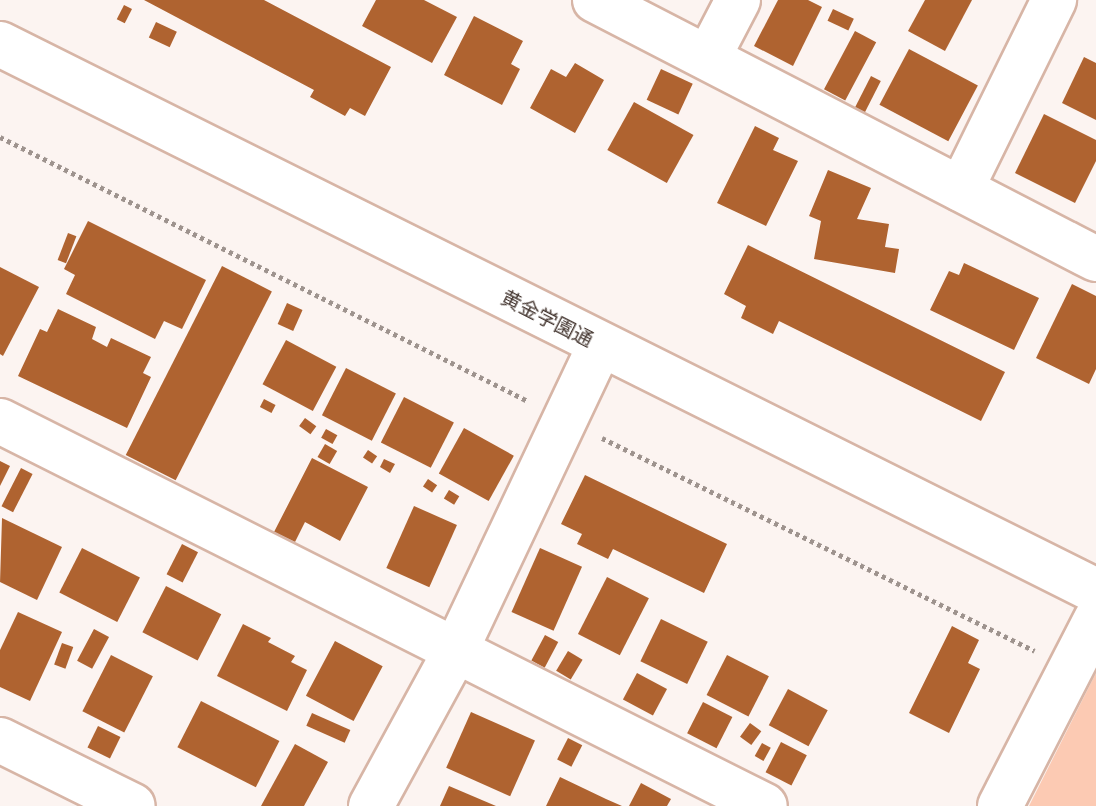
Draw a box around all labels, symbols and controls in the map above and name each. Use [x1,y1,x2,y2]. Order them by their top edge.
street label: 黄金学園通 [497,286,597,352]

